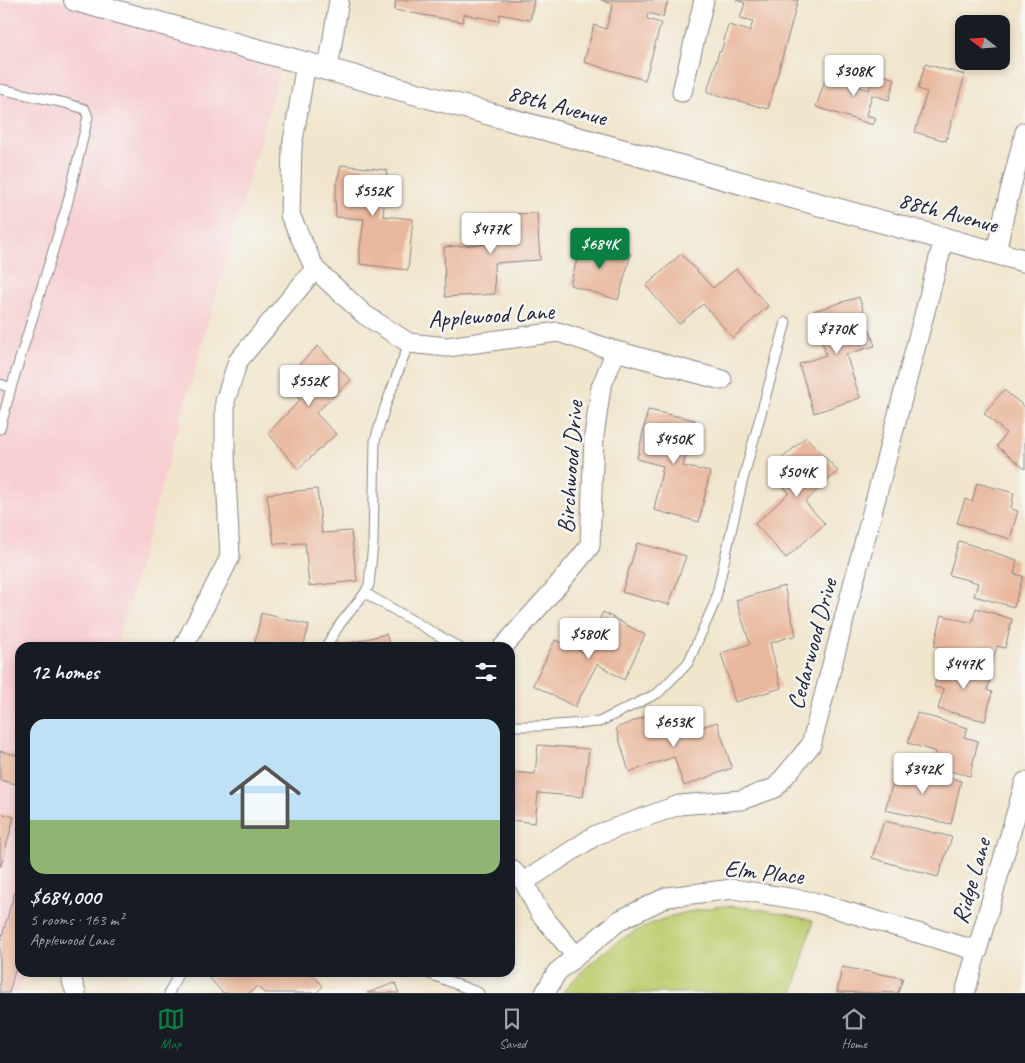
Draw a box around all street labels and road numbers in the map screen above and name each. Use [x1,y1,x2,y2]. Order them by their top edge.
street label: 88th Avenue [504,77,612,133]
street label: 88th Avenue [895,184,1003,240]
street label: Applewood Lane [427,295,557,334]
street label: Birchwood Drive [550,398,590,534]
street label: Cedarwood Drive [780,573,844,713]
street label: Ridge Lane [945,833,998,927]
street label: Elm Place [723,853,807,891]

